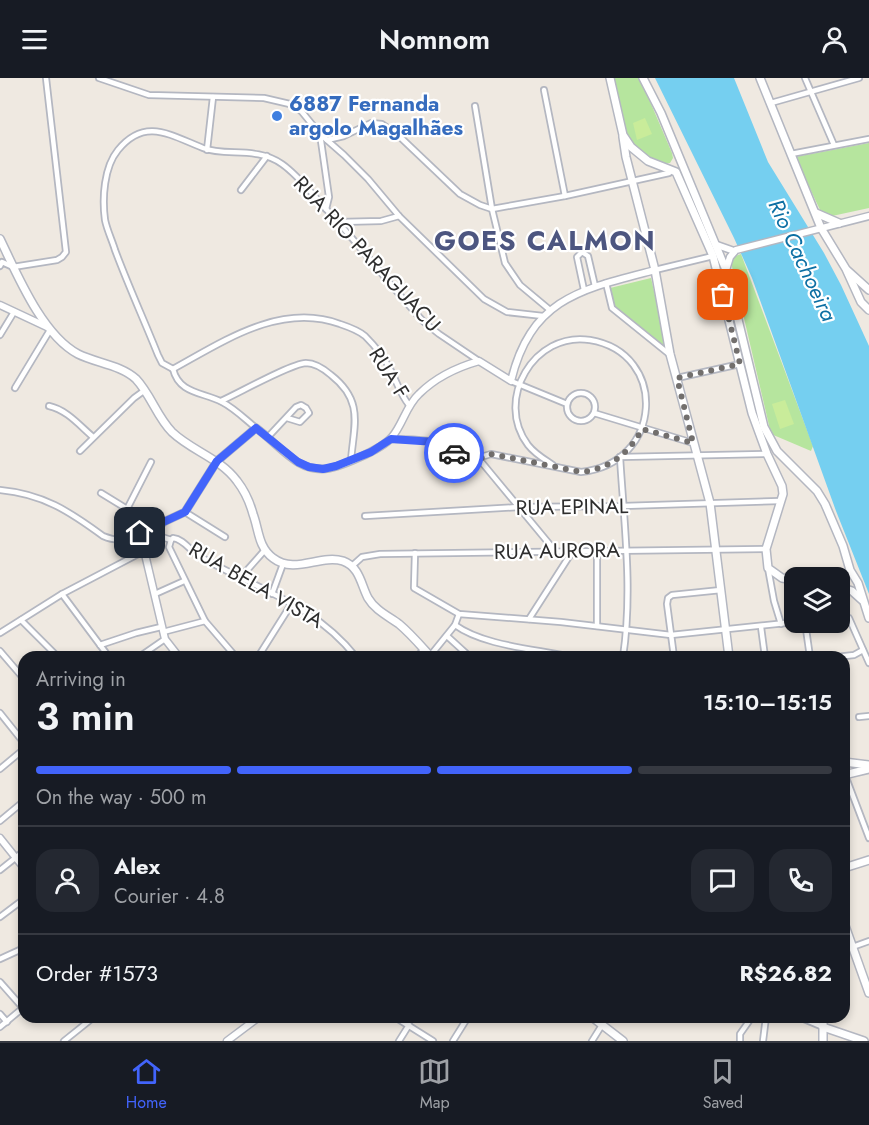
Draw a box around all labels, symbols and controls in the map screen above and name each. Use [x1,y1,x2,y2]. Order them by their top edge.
text: Nomnom [379,20,490,59]
icon: menu [18,23,51,56]
icon: person [818,23,851,56]
place label: 6887 Fernanda argolo Magalhães [289,89,463,143]
marker: 6887 Fernanda argolo Magalhães [270,109,284,123]
street label: RUA RIO PARAGUACU [286,169,448,339]
water label: Rio Cachoeira [761,194,845,326]
district label: GOES CALMON [434,221,656,260]
pin [697,269,748,320]
icon: bag [706,278,739,311]
street label: RUA F [362,341,416,405]
courier [424,423,484,483]
icon: car [438,437,471,470]
street label: RUA EPINAL [515,491,629,523]
pin [114,507,165,558]
icon: home [123,516,156,549]
street label: RUA BELA VISTA [183,534,329,636]
street label: RUA AURORA [494,535,620,567]
map controls [784,567,850,633]
button: layers [784,567,850,633]
text: Arriving in [36,665,126,694]
text: 15:10–15:15 [703,686,832,718]
text: 3 min [36,688,135,745]
text: On the way · 500 m [36,783,207,812]
button: person [36,849,99,912]
button: chat [691,849,754,912]
button: phone [769,849,832,912]
text: Alex [114,850,160,882]
text: Courier · 4.8 [114,882,225,911]
text: Order #1573 [36,957,158,989]
text: R$26.82 [740,957,832,989]
tab: Home [126,1055,167,1114]
tab: Map [418,1055,451,1114]
tab: Saved [703,1055,743,1114]

